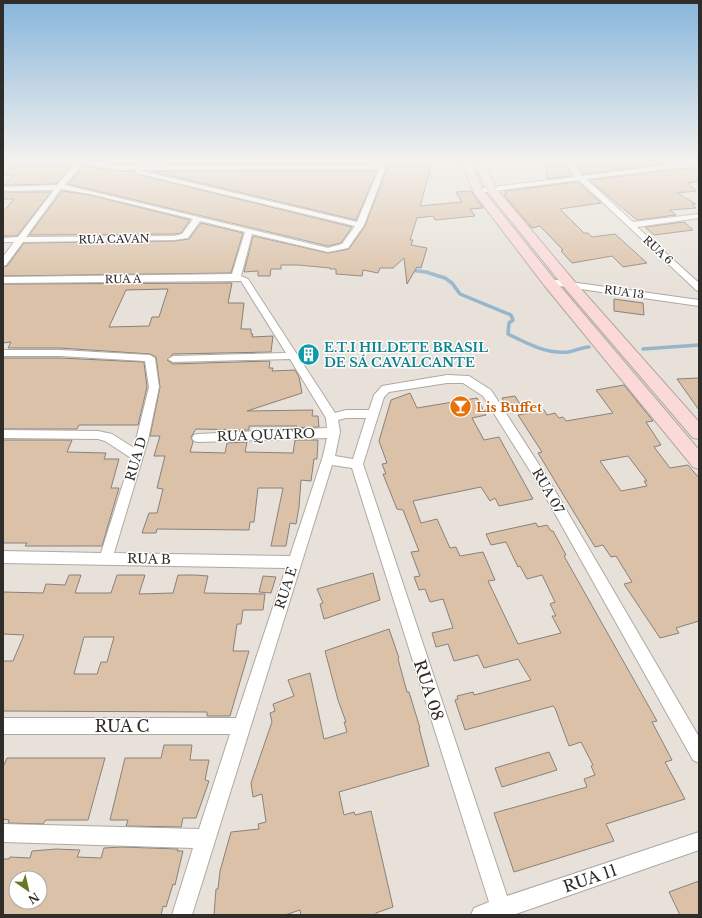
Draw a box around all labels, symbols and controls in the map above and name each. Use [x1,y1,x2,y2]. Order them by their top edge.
street label: RUA CAVAN [78,231,150,247]
street label: RUA 6 [640,233,676,267]
street label: RUA A [105,272,142,286]
street label: RUA 13 [603,282,645,302]
place label: E.T.I HILDETE BRASIL DE SÁ CAVALCANTE [324,339,488,371]
building icon: E.T.I HILDETE BRASIL DE SÁ CAVALCANTE [295,341,321,367]
bar icon: Lis Buffet [448,394,474,420]
place label: Lis Buffet [476,399,542,416]
street label: RUA QUATRO [216,425,316,445]
street label: RUA D [122,435,150,483]
street label: RUA 07 [528,465,568,517]
street label: RUA B [127,550,171,568]
street label: RUA E [271,565,301,611]
street label: RUA 08 [410,657,448,723]
street label: RUA C [95,716,149,736]
street label: RUA 11 [560,859,620,897]
north arrow [8,870,48,910]
text: N [25,890,42,907]

